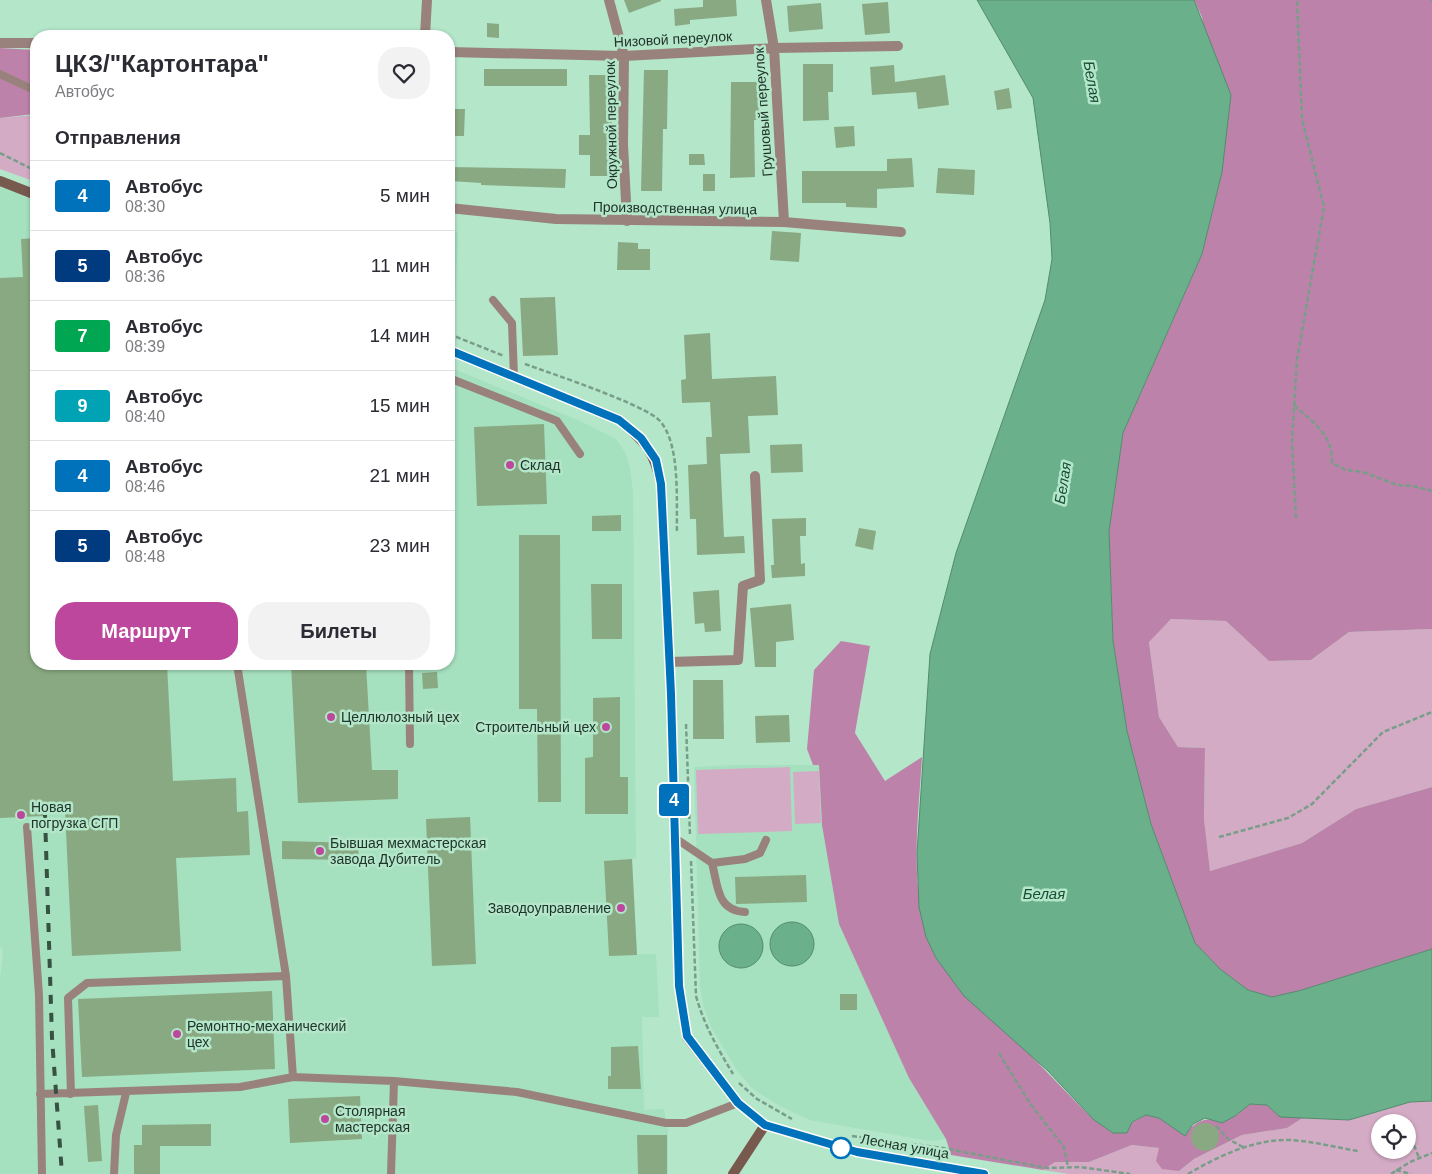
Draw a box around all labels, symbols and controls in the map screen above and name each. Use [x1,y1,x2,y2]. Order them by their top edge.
street label: Низовой переулок [613,28,733,50]
street label: Грушовый переулок [750,46,775,177]
button: heart [378,47,430,99]
text: ЦКЗ/"Картонтара" [55,50,269,77]
street label: Окружной переулок [602,60,620,189]
water label: Белая [1080,60,1105,104]
text: Автобус [55,83,115,100]
text: Отправления [55,127,181,148]
text: Автобус [125,176,203,197]
text: 5 мин [380,185,430,206]
text: 4 [77,186,88,206]
text: 08:30 [125,198,165,215]
street label: Производственная улица [593,199,758,217]
text: Автобус [125,246,203,267]
text: 11 мин [371,255,430,276]
text: 5 [77,256,88,276]
text: 08:36 [125,268,165,285]
text: Автобус [125,316,203,337]
text: 14 мин [369,325,430,346]
text: 7 [77,326,88,346]
text: 08:39 [125,338,165,355]
text: Автобус [125,386,203,407]
text: 15 мин [369,395,430,416]
text: 9 [77,396,88,416]
text: 08:40 [125,408,165,425]
text: Автобус [125,456,203,477]
place label: Склад [520,457,561,473]
marker: Склад [504,459,516,471]
water label: Белая [1051,461,1074,505]
text: 21 мин [369,465,430,486]
text: 4 [77,466,88,486]
text: 08:46 [125,478,165,495]
text: Автобус [125,526,203,547]
text: 23 мин [369,535,430,556]
text: 5 [77,536,88,556]
text: 08:48 [125,548,165,565]
button: Маршрут [55,602,238,660]
button: Билеты [248,602,430,660]
place label: Целлюлозный цех [341,709,459,725]
marker: Целлюлозный цех [325,711,337,723]
place label: Строительный цех [475,719,596,735]
marker: Строительный цех [600,721,612,733]
line badge: 4 [658,784,690,816]
text: 4 [669,790,679,810]
place label: Новая погрузка СГП [31,799,118,831]
marker: Новая погрузка СГП [15,809,27,821]
place label: Бывшая мехмастерская завода Дубитель [330,835,486,867]
marker: Бывшая мехмастерская завода Дубитель [314,845,326,857]
water label: Белая [1023,885,1065,902]
place label: Заводоуправление [488,900,611,916]
marker: Заводоуправление [615,902,627,914]
place label: Ремонтно-механический цех [187,1018,346,1050]
marker: Ремонтно-механический цех [171,1028,183,1040]
place label: Столярная мастерская [335,1103,410,1135]
marker: Столярная мастерская [319,1113,331,1125]
map controls [1371,1114,1416,1159]
button: locate [1371,1114,1416,1159]
street label: Лесная улица [860,1130,951,1162]
unlabelled marker [830,1137,852,1159]

